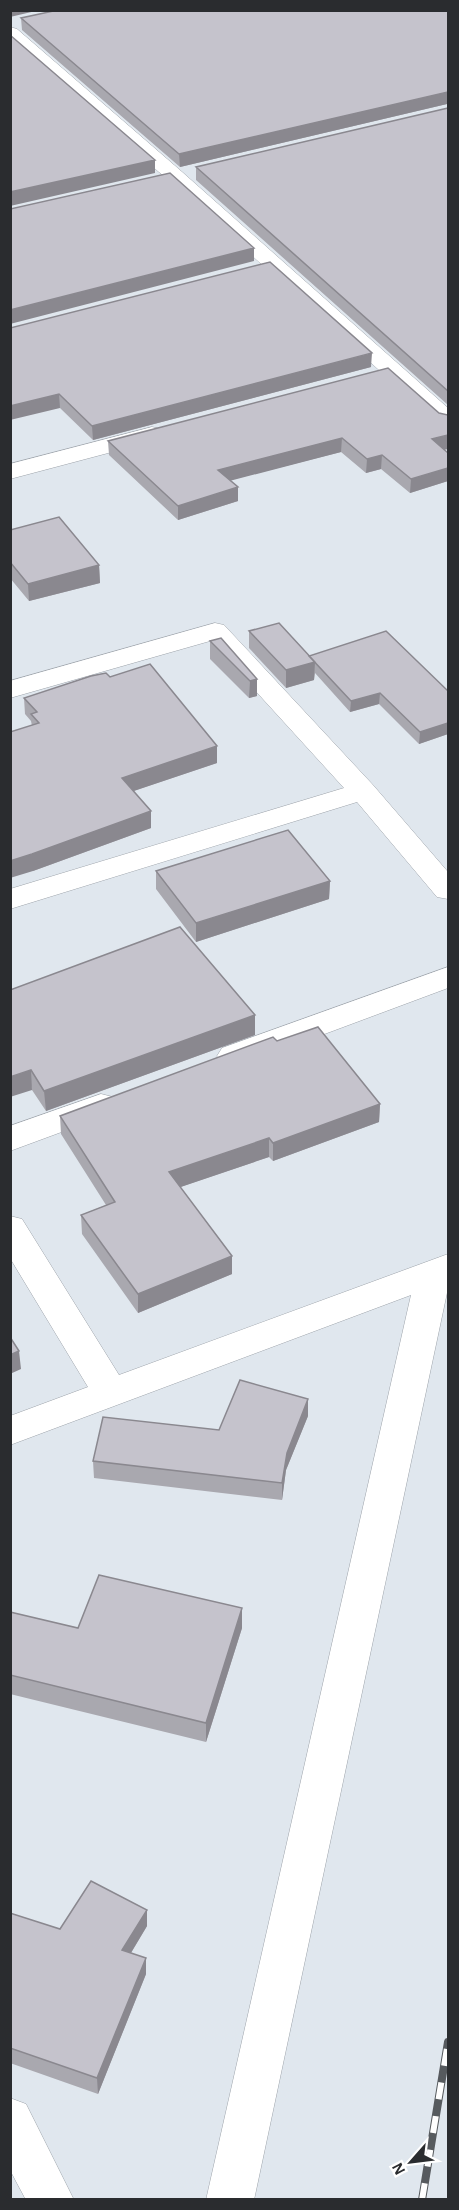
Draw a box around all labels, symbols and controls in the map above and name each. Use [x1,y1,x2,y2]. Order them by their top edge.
north arrow [381,2132,441,2192]
text: N [389,2160,408,2177]

